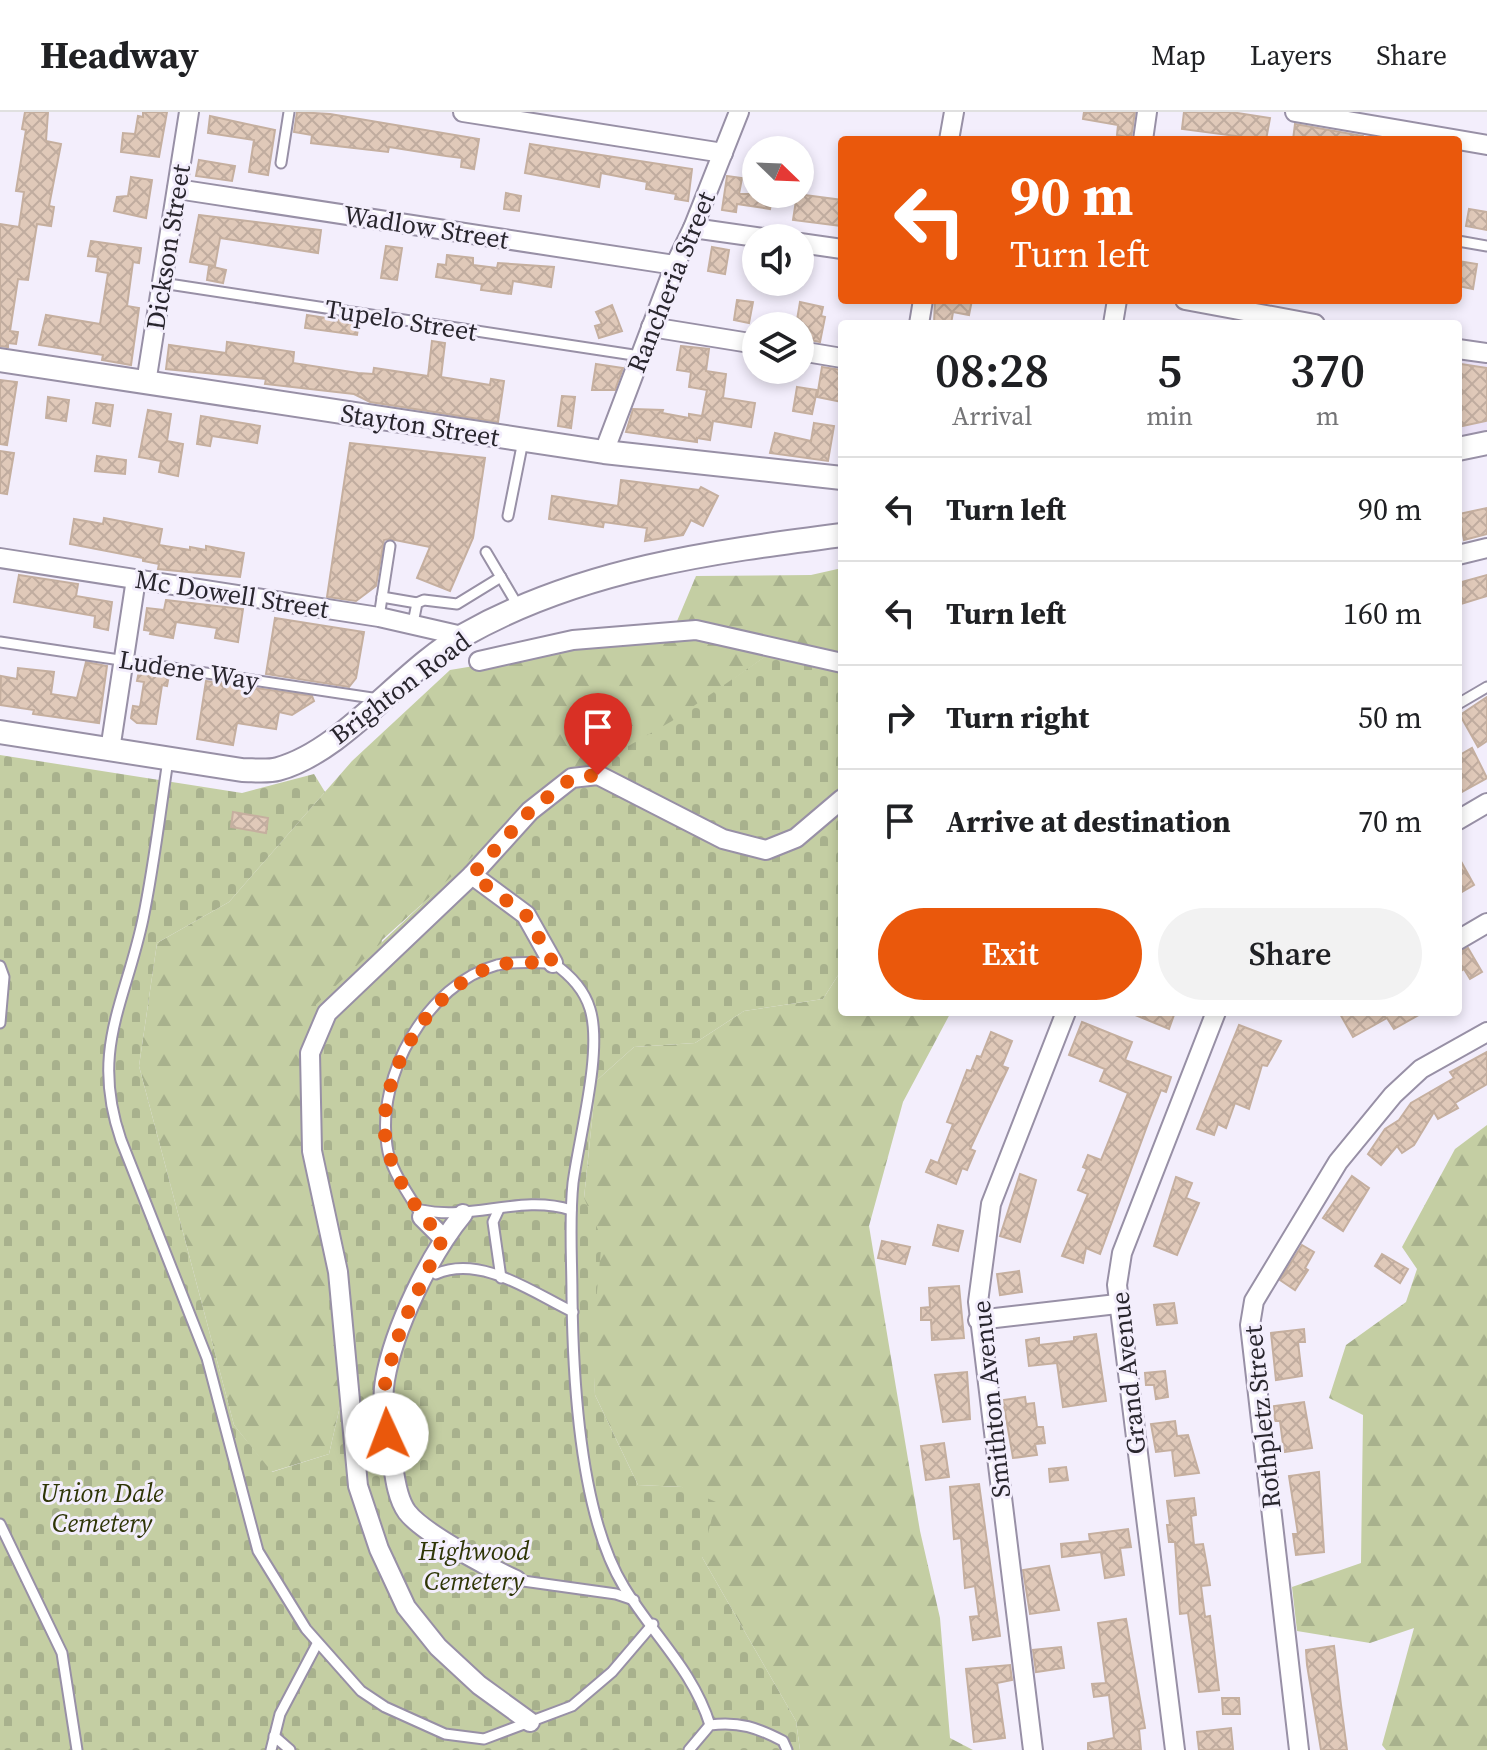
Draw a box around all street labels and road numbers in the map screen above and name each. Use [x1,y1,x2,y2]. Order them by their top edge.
street label: Dickson Street [137,161,199,332]
street label: Rancheria Street [618,186,724,378]
street label: Wadlow Street [341,196,511,258]
street label: Tupelo Street [322,290,480,350]
street label: Stayton Street [338,395,502,455]
street label: Mc Dowell Street [133,561,332,627]
street label: Brighton Road [322,623,478,753]
street label: Ludene Way [116,641,262,699]
street label: Grand Avenue [1102,1290,1154,1456]
street label: Smithton Avenue [963,1298,1019,1500]
street label: Rothpletz Street [1234,1323,1290,1510]

